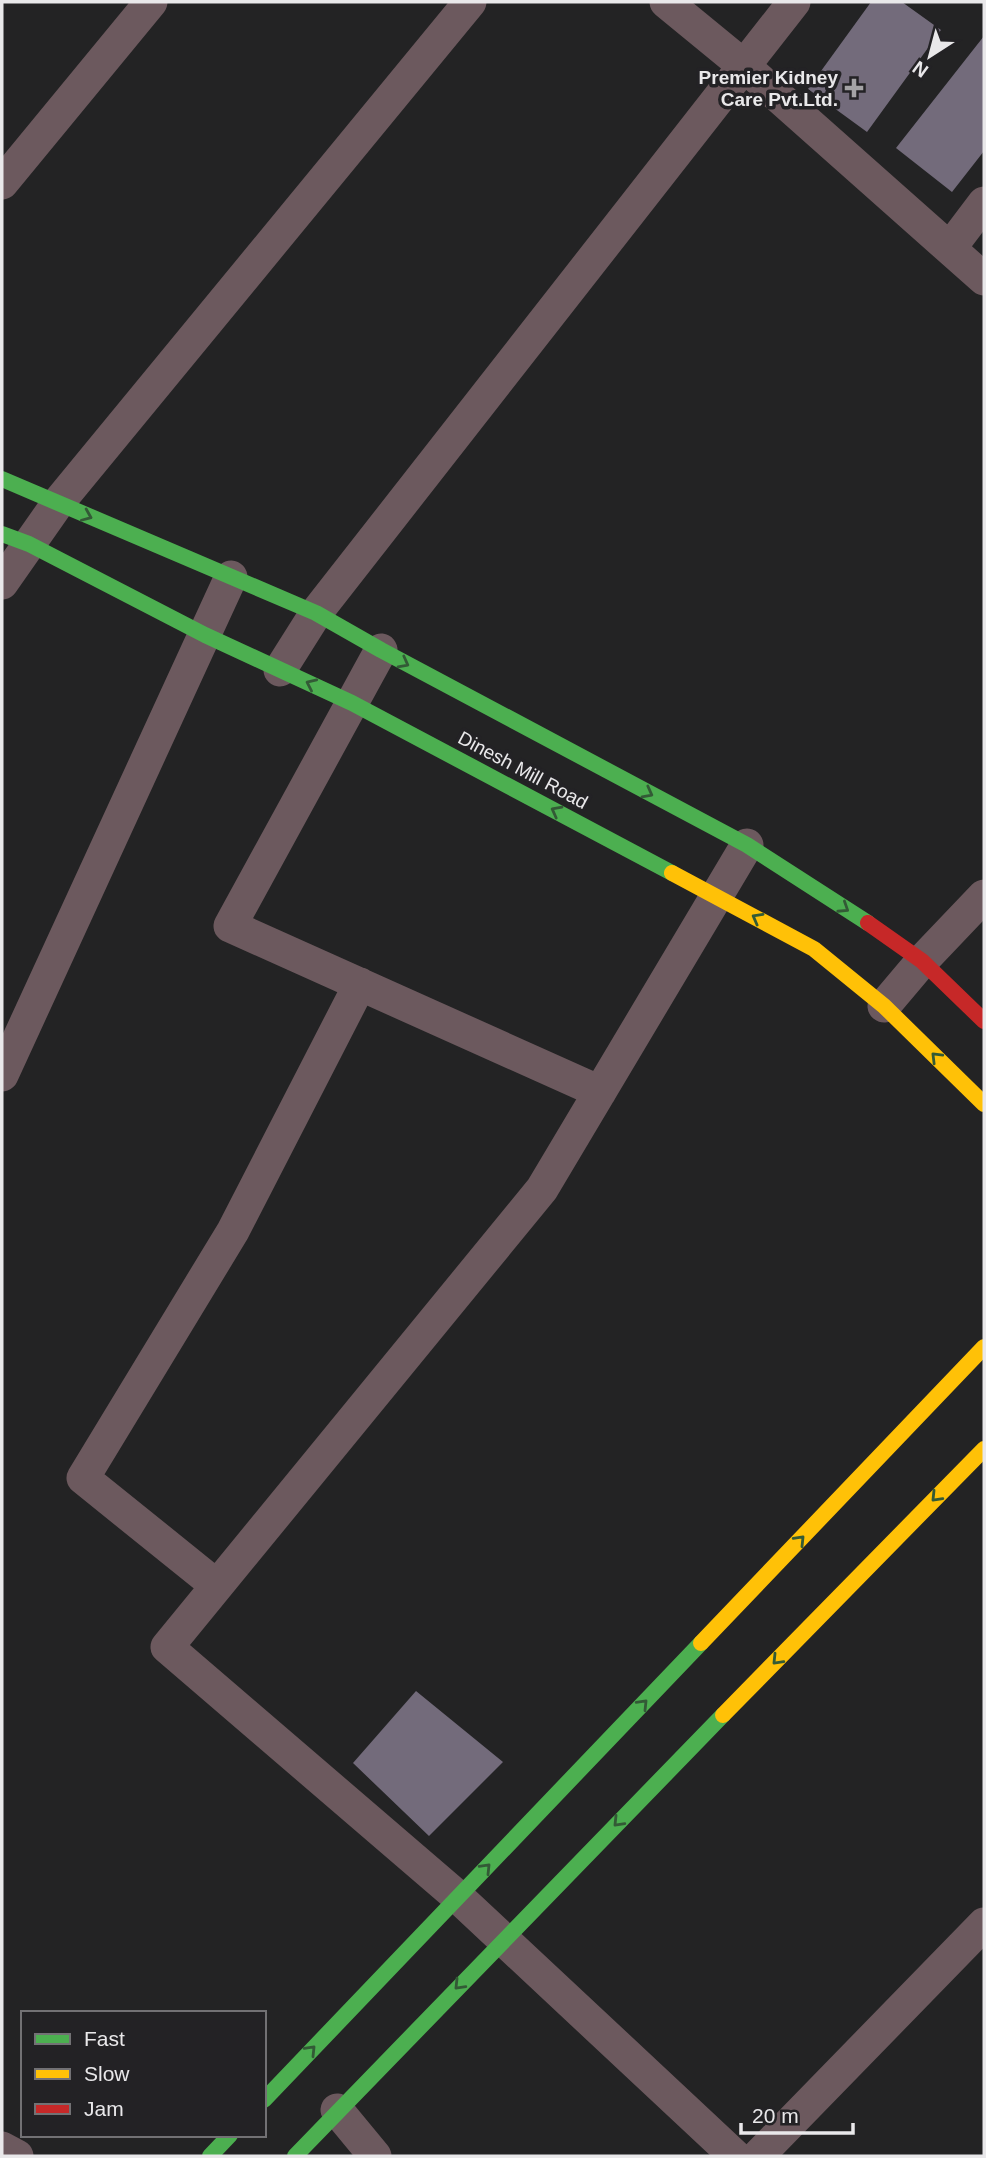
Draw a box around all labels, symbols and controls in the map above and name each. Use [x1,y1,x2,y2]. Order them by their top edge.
north arrow [895,21,965,91]
text: N [909,57,932,82]
place label: Premier Kidney Care Pvt.Ltd. [699,67,838,110]
marker: Premier Kidney Care Pvt.Ltd. [844,78,864,98]
one-way arrow [80,507,92,521]
one-way arrow [397,654,409,668]
one-way arrow [306,678,318,692]
street label: Dinesh Mill Road [455,727,591,813]
one-way arrow [641,785,653,798]
one-way arrow [551,806,563,819]
one-way arrow [837,899,850,912]
one-way arrow [752,913,764,926]
one-way arrow [931,1052,944,1065]
one-way arrow [932,1489,945,1502]
one-way arrow [792,1535,805,1548]
one-way arrow [773,1652,786,1665]
one-way arrow [634,1699,647,1712]
one-way arrow [614,1814,626,1826]
one-way arrow [477,1864,490,1877]
one-way arrow [454,1977,467,1990]
legend [21,2011,266,2137]
text: Fast [84,2027,125,2050]
one-way arrow [303,2046,316,2059]
text: Slow [84,2062,130,2085]
scale bar [741,2092,853,2136]
text: Jam [84,2097,124,2120]
text: 20 m [752,2104,799,2127]

